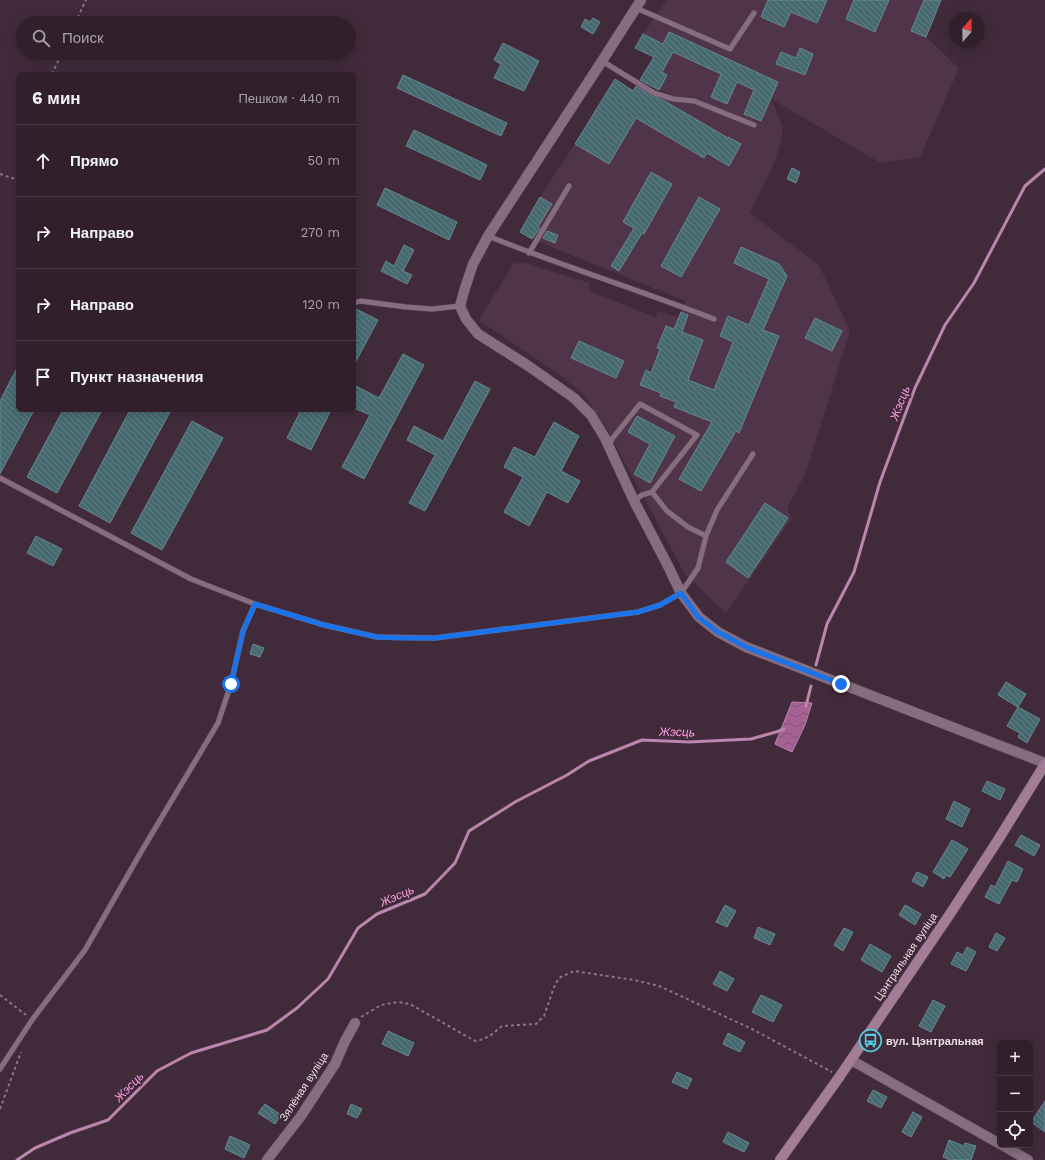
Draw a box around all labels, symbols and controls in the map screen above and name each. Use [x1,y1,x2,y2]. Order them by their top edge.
north arrow [949,12,985,48]
search box [16,16,356,60]
icon: search [30,27,52,49]
text: Поиск [62,29,104,47]
text: 6 мин [32,88,81,108]
text: Пешком · 440 m [238,91,340,106]
icon: ahead [32,150,54,172]
text: Прямо [70,152,119,170]
text: 50 m [308,153,340,168]
icon: right [32,222,54,244]
text: Направо [70,224,134,242]
text: 270 m [301,225,340,240]
icon: right [32,294,54,316]
text: Направо [70,296,134,314]
text: 120 m [302,297,340,312]
icon: arrive [32,366,54,388]
text: Пункт назначения [70,368,203,386]
water label: Жэсць [887,384,913,423]
route start [222,675,240,693]
route end [832,675,850,693]
water label: Жэсць [658,725,695,739]
water label: Жэсць [377,883,416,910]
street label: Цэнтральная вуліца [872,910,941,1003]
bus stop icon: вул. Цэнтральная [858,1028,884,1054]
place label: вул. Цэнтральная [886,1035,984,1048]
map controls [997,1040,1033,1148]
button: + [997,1040,1033,1076]
street label: Зялёная вуліца [277,1050,331,1124]
water label: Жэсць [111,1069,147,1106]
button: − [997,1076,1033,1112]
button: locate [997,1112,1033,1148]

